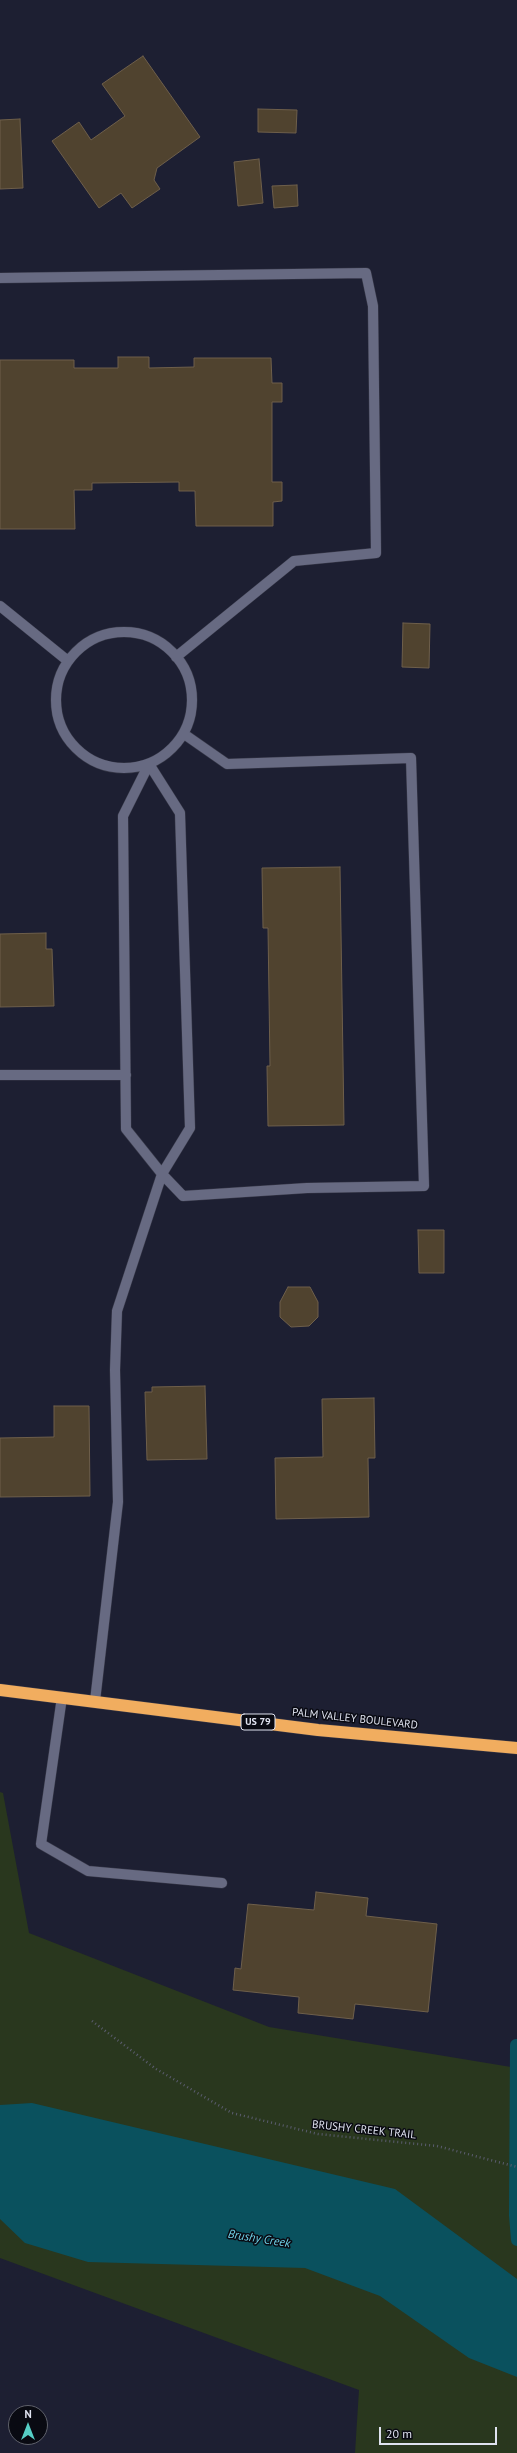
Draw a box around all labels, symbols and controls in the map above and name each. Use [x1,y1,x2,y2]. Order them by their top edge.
street label: PALM VALLEY BOULEVARD [291,1706,419,1732]
road number: US 79 [241,1714,275,1730]
street label: BRUSHY CREEK TRAIL [311,2118,417,2142]
water label: Brushy Creek [227,2227,291,2251]
north arrow [8,2405,48,2445]
text: N [24,2407,32,2421]
scale bar [381,2419,499,2445]
text: 20 m [386,2426,412,2441]

